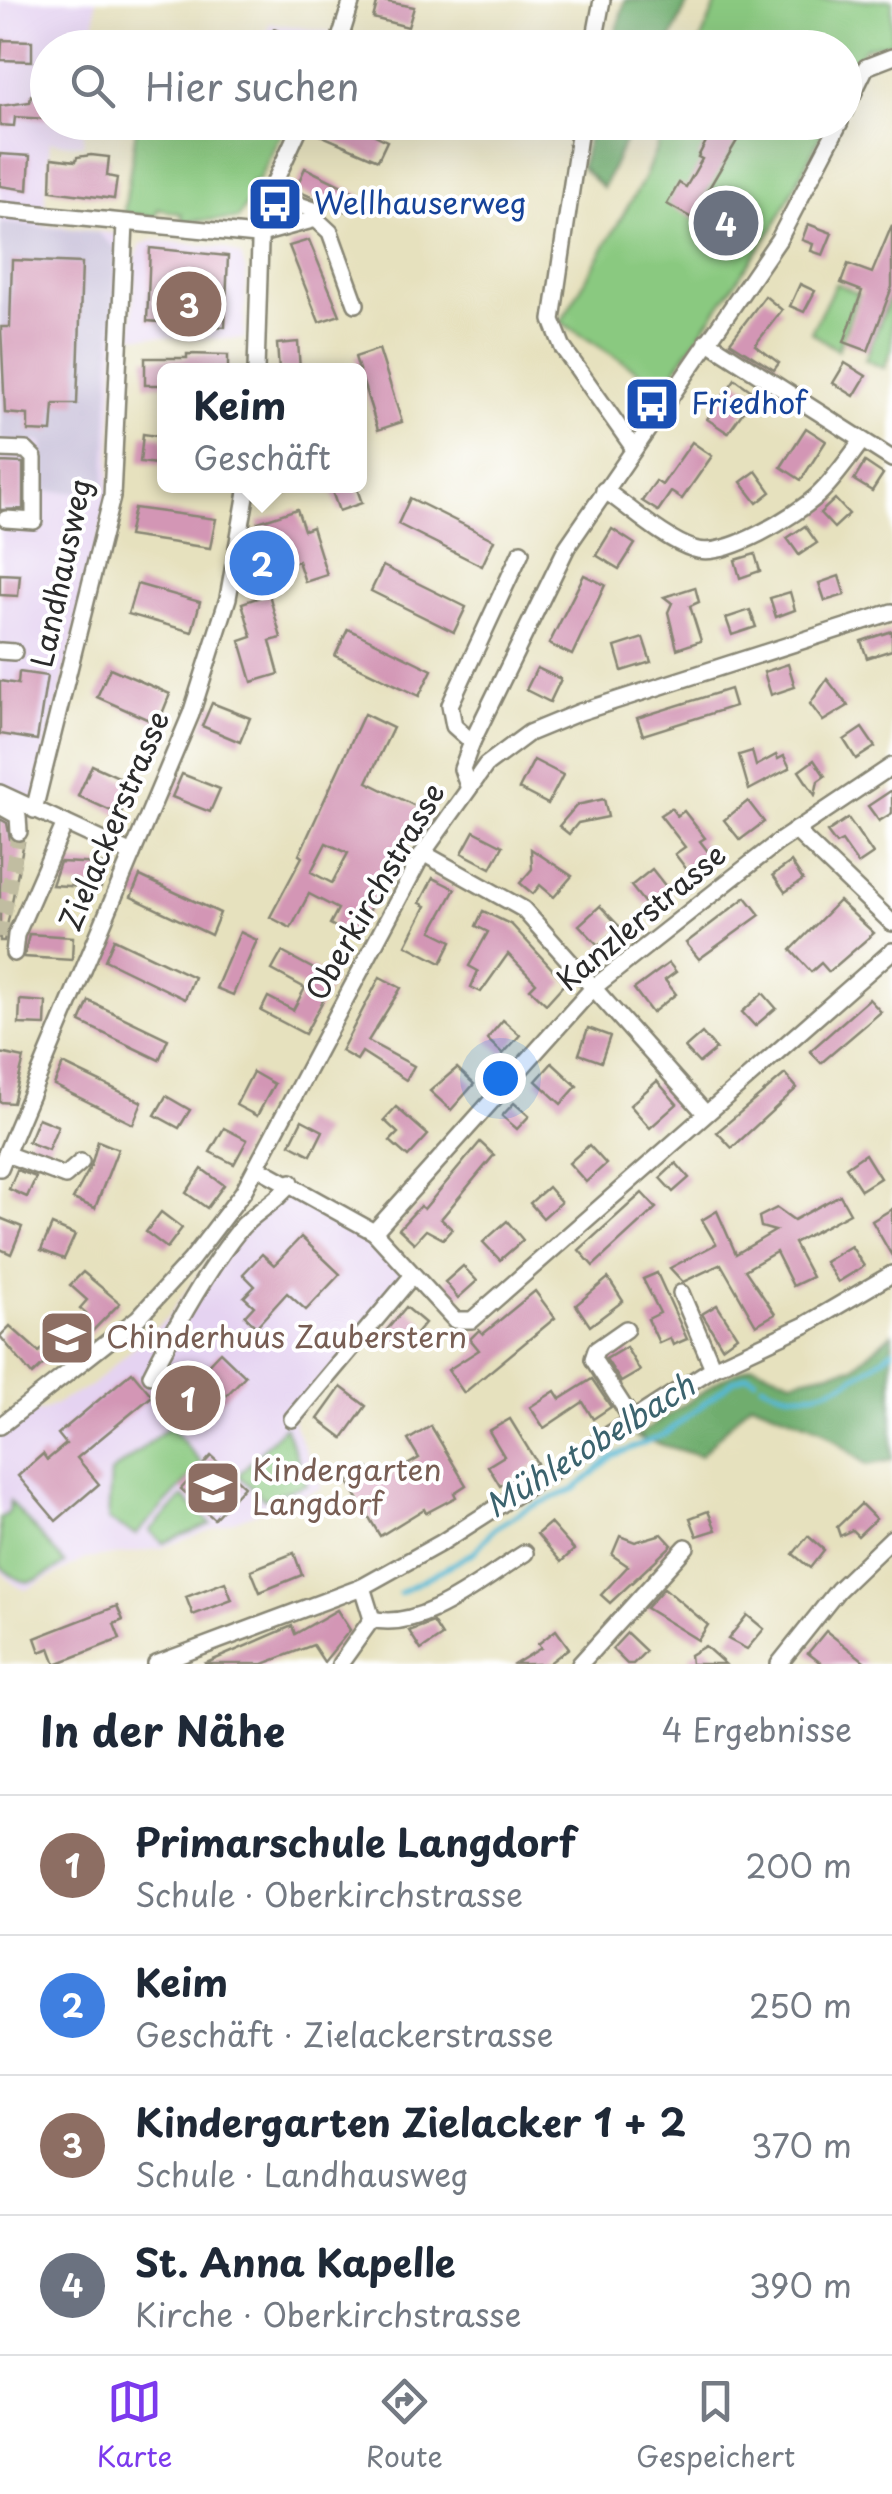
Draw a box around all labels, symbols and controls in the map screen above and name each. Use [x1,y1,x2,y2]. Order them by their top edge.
search box [30,30,862,140]
text: Hier suchen [145,57,359,114]
icon: search [65,58,120,113]
bus stop icon: Wellhauserweg [245,174,305,234]
place label: Wellhauserweg [314,179,527,224]
pin: 4 [694,186,758,260]
pin: 3 [156,266,222,342]
popup [157,363,367,493]
bus stop icon: Friedhof [622,374,682,434]
text: Keim [193,376,286,433]
place label: Friedhof [691,379,809,424]
text: Geschäft [193,433,331,481]
street label: Landhausweg [18,474,102,671]
pin: 2 [230,526,294,600]
street label: Zielackerstrasse [46,703,179,937]
street label: Oberkirchstrasse [293,773,455,1008]
street label: Kanzlerstrasse [546,832,735,1000]
your location [475,1053,526,1104]
school or university icon: Chinderhuus Zauberstern [37,1308,97,1368]
place label: Chinderhuus Zauberstern [106,1313,467,1358]
pin: 1 [156,1360,220,1436]
water label: Mühletobelbach [475,1360,704,1528]
place label: Kindergarten Langdorf [252,1446,442,1525]
school or university icon: Kindergarten Langdorf [183,1458,243,1518]
text: In der Nähe [40,1698,285,1761]
text: 4 Ergebnisse [661,1705,852,1753]
text: Primarschule Langdorf [135,1813,576,1870]
text: 1 [65,1841,80,1889]
text: 200 m [745,1841,852,1889]
text: Schule · Oberkirchstrasse [135,1870,523,1918]
text: Keim [135,1953,228,2010]
text: 2 [61,1981,84,2029]
text: 250 m [749,1981,852,2029]
text: Geschäft · Zielackerstrasse [135,2010,554,2058]
text: Kindergarten Zielacker 1 + 2 [135,2093,686,2150]
text: 3 [62,2121,83,2169]
text: 370 m [751,2121,852,2169]
text: Schule · Landhausweg [135,2150,469,2198]
text: St. Anna Kapelle [135,2233,455,2290]
text: 4 [62,2261,83,2309]
text: 390 m [749,2261,852,2309]
text: Kirche · Oberkirchstrasse [135,2290,521,2338]
tab: Karte [97,2374,172,2477]
tab: Route [366,2374,443,2477]
tab: Gespeichert [636,2374,795,2477]

